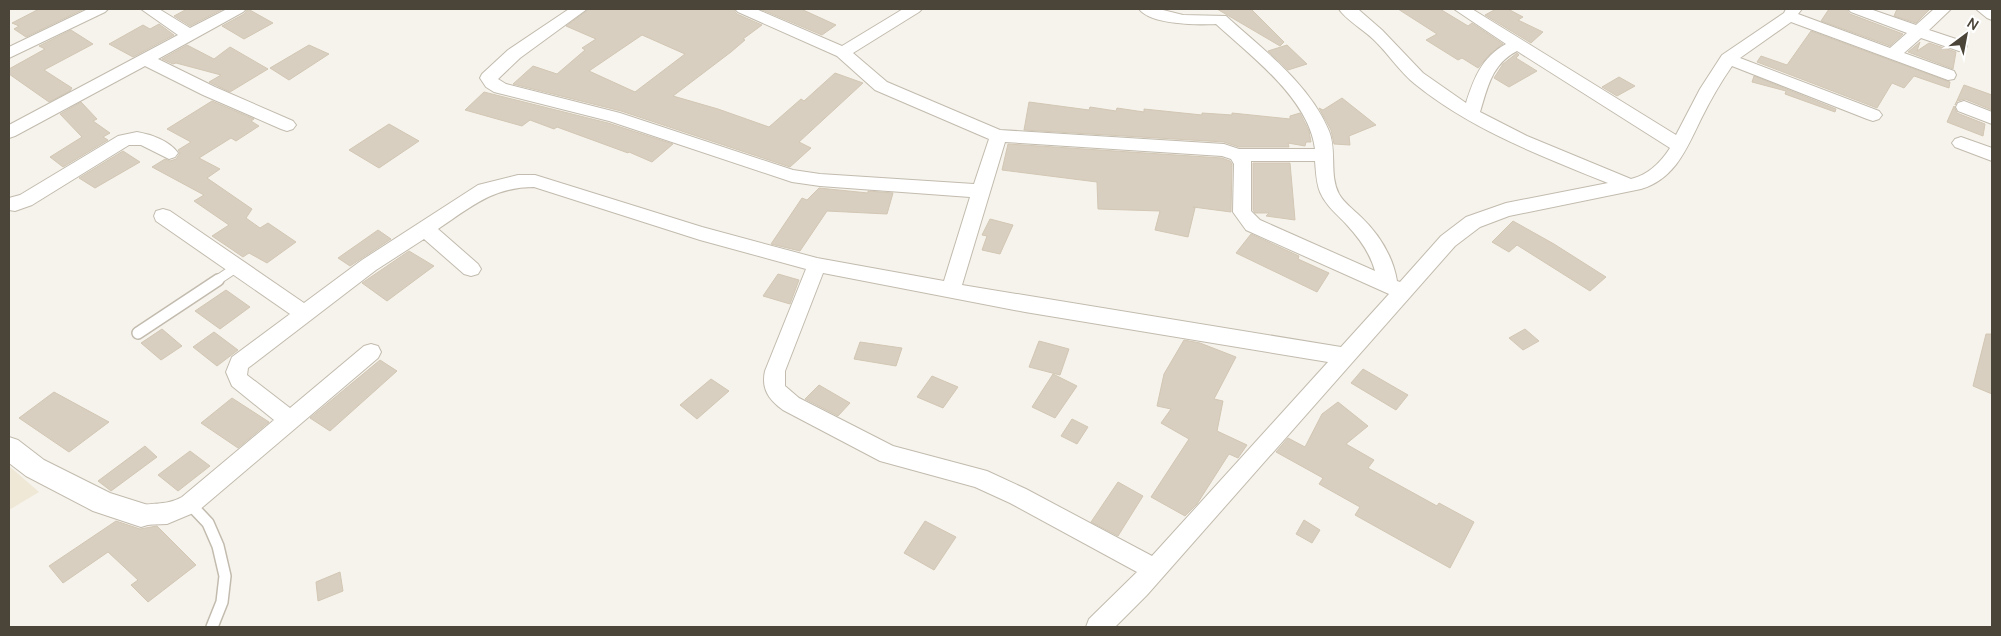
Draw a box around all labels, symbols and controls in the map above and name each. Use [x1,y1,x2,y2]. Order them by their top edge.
north arrow [1941,10,1991,60]
text: N [1964,13,1982,34]

